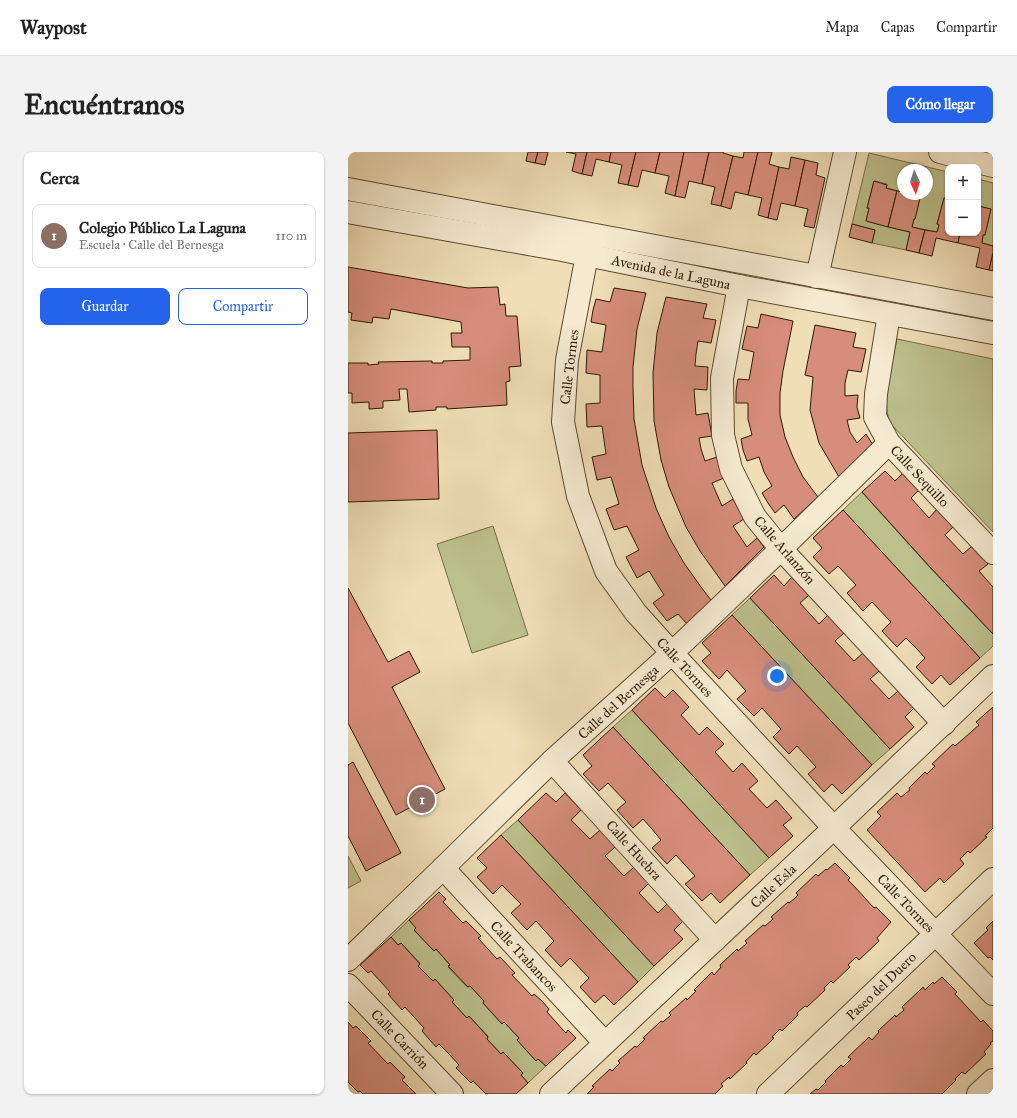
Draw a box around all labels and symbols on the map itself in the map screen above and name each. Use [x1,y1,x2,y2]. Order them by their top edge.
north arrow [897,164,933,200]
street label: Avenida de la Laguna [609,251,732,293]
street label: Calle Tormes [556,329,583,405]
street label: Calle Sequillo [886,442,953,511]
street label: Calle Arlanzón [750,513,819,588]
street label: Calle Tormes [653,634,717,701]
street label: Calle del Bernesga [574,662,662,743]
your location [767,666,787,686]
pin: 1 [409,785,435,815]
street label: Calle Huebra [602,817,665,884]
street label: Calle Esla [747,861,800,912]
street label: Calle Tormes [873,870,938,936]
street label: Calle Trabancos [486,917,561,995]
street label: Paseo del Duero [843,949,920,1024]
street label: Calle Carrión [367,1006,433,1073]

